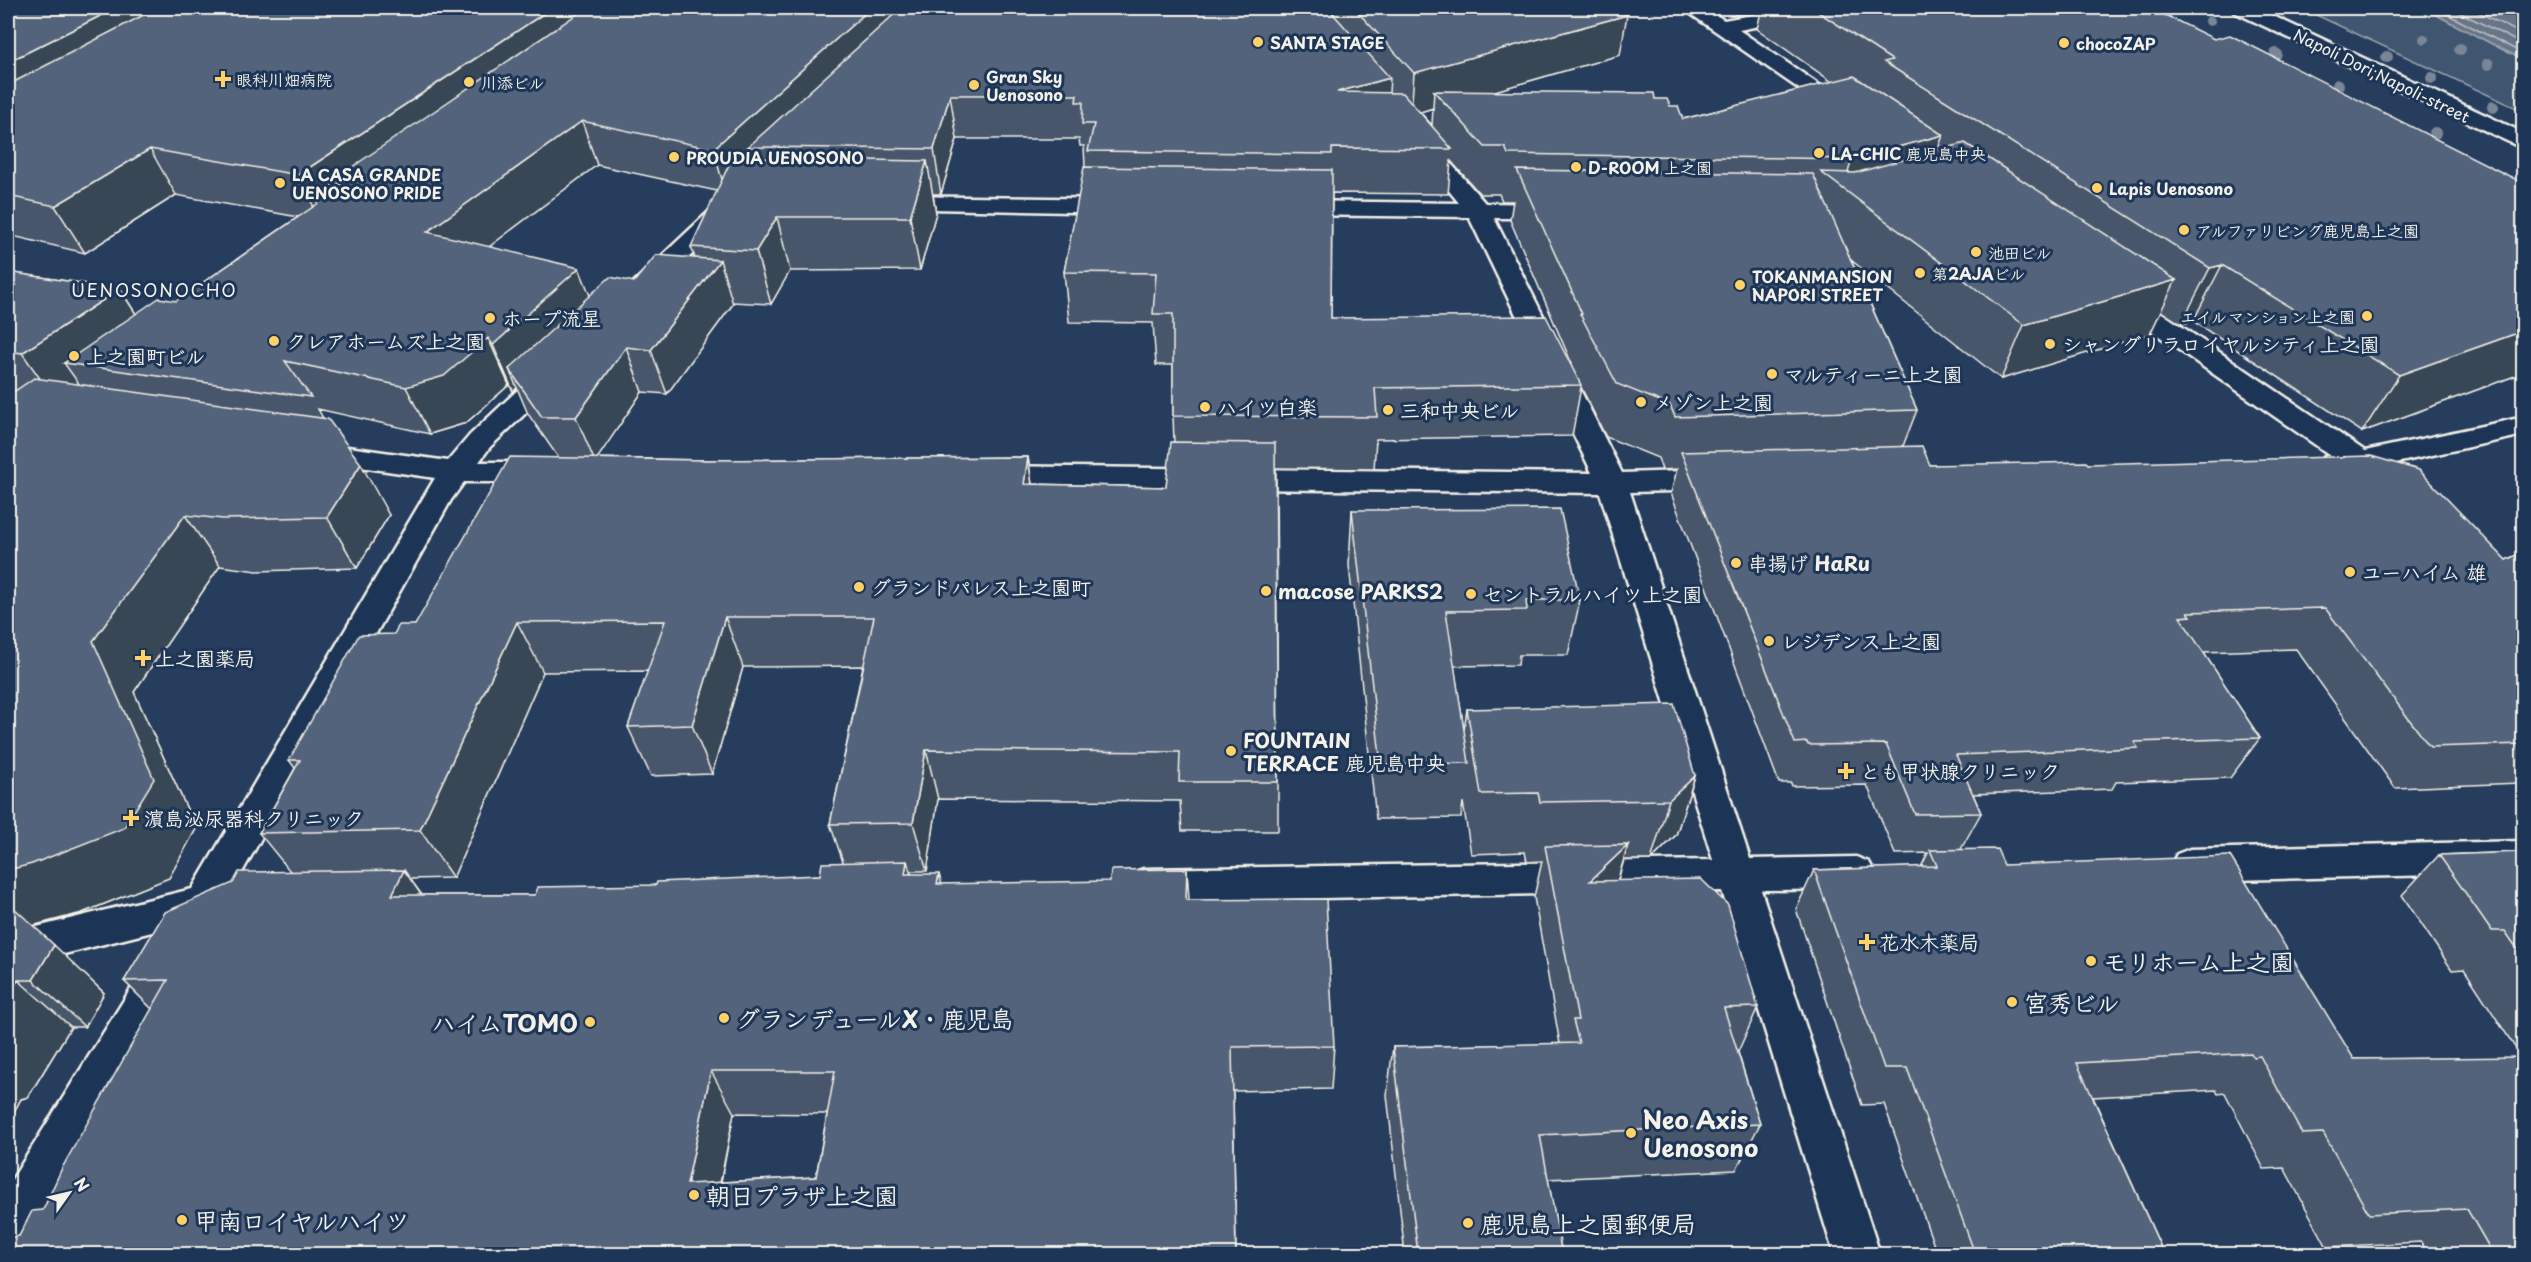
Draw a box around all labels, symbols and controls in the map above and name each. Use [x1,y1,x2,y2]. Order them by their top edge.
street label: Napoli Dori;Napoli-street [2290,22,2475,128]
place label: SANTA STAGE [1270,30,1385,54]
place label: chocoZAP [2076,31,2156,55]
marker: SANTA STAGE [1251,35,1265,49]
marker: chocoZAP [2057,36,2071,50]
place label: Gran Sky Uenosono [986,64,1063,106]
place label: 眼科川畑病院 [236,67,332,91]
marker: 眼科川畑病院 [214,70,232,88]
place label: 川添ビル [481,70,545,94]
marker: 川添ビル [462,75,476,89]
marker: Gran Sky Uenosono [967,78,981,92]
place label: LA-CHIC 鹿児島中央 [1831,141,1986,165]
place label: PROUDIA UENOSONO [686,145,864,169]
marker: LA-CHIC 鹿児島中央 [1812,146,1826,160]
marker: PROUDIA UENOSONO [667,150,681,164]
place label: D-ROOM 上之園 [1588,155,1712,179]
marker: D-ROOM 上之園 [1569,160,1583,174]
place label: LA CASA GRANDE UENOSONO PRIDE [292,162,442,204]
marker: LA CASA GRANDE UENOSONO PRIDE [273,176,287,190]
place label: Lapis Uenosono [2109,176,2233,200]
marker: Lapis Uenosono [2090,181,2104,195]
place label: アルファリビング鹿児島上之園 [2196,218,2419,242]
marker: アルファリビング鹿児島上之園 [2177,223,2191,237]
place label: 池田ビル [1988,240,2052,264]
marker: 池田ビル [1969,245,1983,259]
place label: 第2AJAビル [1932,261,2025,285]
place label: TOKANMANSION NAPORI STREET [1752,264,1892,306]
marker: 第2AJAビル [1913,266,1927,280]
district label: UENOSONOCHO [71,276,237,303]
marker: TOKANMANSION NAPORI STREET [1733,278,1747,292]
place label: ホープ流星 [502,303,601,333]
place label: エイルマンション上之園 [2180,304,2355,328]
marker: エイルマンション上之園 [2360,309,2374,323]
marker: ホープ流星 [483,311,497,325]
place label: クレアホームズ上之園 [286,326,485,356]
place label: シャングリラロイヤルシティ上之園 [2062,329,2380,359]
marker: クレアホームズ上之園 [267,334,281,348]
marker: シャングリラロイヤルシティ上之園 [2043,337,2057,351]
place label: 上之園町ビル [86,341,206,371]
marker: 上之園町ビル [67,349,81,363]
place label: マルティーニ上之園 [1784,359,1962,389]
marker: マルティーニ上之園 [1765,367,1779,381]
place label: メゾン上之園 [1653,387,1773,417]
place label: ハイツ白楽 [1217,392,1317,422]
place label: 三和中央ビル [1400,395,1520,425]
marker: メゾン上之園 [1634,395,1648,409]
marker: ハイツ白楽 [1198,400,1212,414]
marker: 三和中央ビル [1381,403,1395,417]
place label: 串揚げ HaRu [1748,548,1870,578]
marker: 串揚げ HaRu [1729,556,1743,570]
place label: ユーハイム 雄 [2362,557,2487,587]
marker: ユーハイム 雄 [2343,565,2357,579]
place label: グランドパレス上之園町 [871,572,1091,602]
place label: macose PARKS2 [1278,576,1443,606]
place label: セントラルハイツ上之園 [1483,579,1702,609]
marker: グランドパレス上之園町 [852,580,866,594]
marker: macose PARKS2 [1259,584,1273,598]
marker: セントラルハイツ上之園 [1464,587,1478,601]
place label: レジデンス上之園 [1781,626,1941,656]
marker: レジデンス上之園 [1762,634,1776,648]
place label: 上之園薬局 [155,643,255,673]
marker: 上之園薬局 [136,651,150,665]
place label: FOUNTAIN TERRACE 鹿児島中央 [1243,725,1446,778]
marker: FOUNTAIN TERRACE 鹿児島中央 [1224,744,1238,758]
place label: とも甲状腺クリニック [1860,756,2060,786]
marker: とも甲状腺クリニック [1837,762,1855,780]
place label: 濵島泌尿器科クリニック [144,803,364,833]
marker: 濵島泌尿器科クリニック [122,809,140,827]
place label: 花水木薬局 [1879,927,1979,957]
marker: 花水木薬局 [1860,935,1874,949]
place label: モリホーム上之園 [2103,943,2294,979]
marker: モリホーム上之園 [2084,954,2098,968]
place label: 宮秀ビル [2024,984,2120,1020]
marker: 宮秀ビル [2005,995,2019,1009]
place label: グランデュールX・鹿児島 [736,1000,1014,1036]
place label: ハイムTOMO [431,1004,578,1040]
marker: グランデュールX・鹿児島 [717,1011,731,1025]
marker: ハイムTOMO [583,1015,597,1029]
place label: Neo Axis Uenosono [1643,1101,1758,1165]
marker: Neo Axis Uenosono [1624,1126,1638,1140]
north arrow [39,1163,99,1223]
text: N [69,1172,96,1196]
place label: 朝日プラザ上之園 [706,1177,898,1213]
marker: 朝日プラザ上之園 [687,1188,701,1202]
place label: 甲南ロイヤルハイツ [194,1202,410,1238]
place label: 鹿児島上之園郵便局 [1480,1205,1696,1241]
marker: 甲南ロイヤルハイツ [175,1213,189,1227]
marker: 鹿児島上之園郵便局 [1461,1216,1475,1230]

